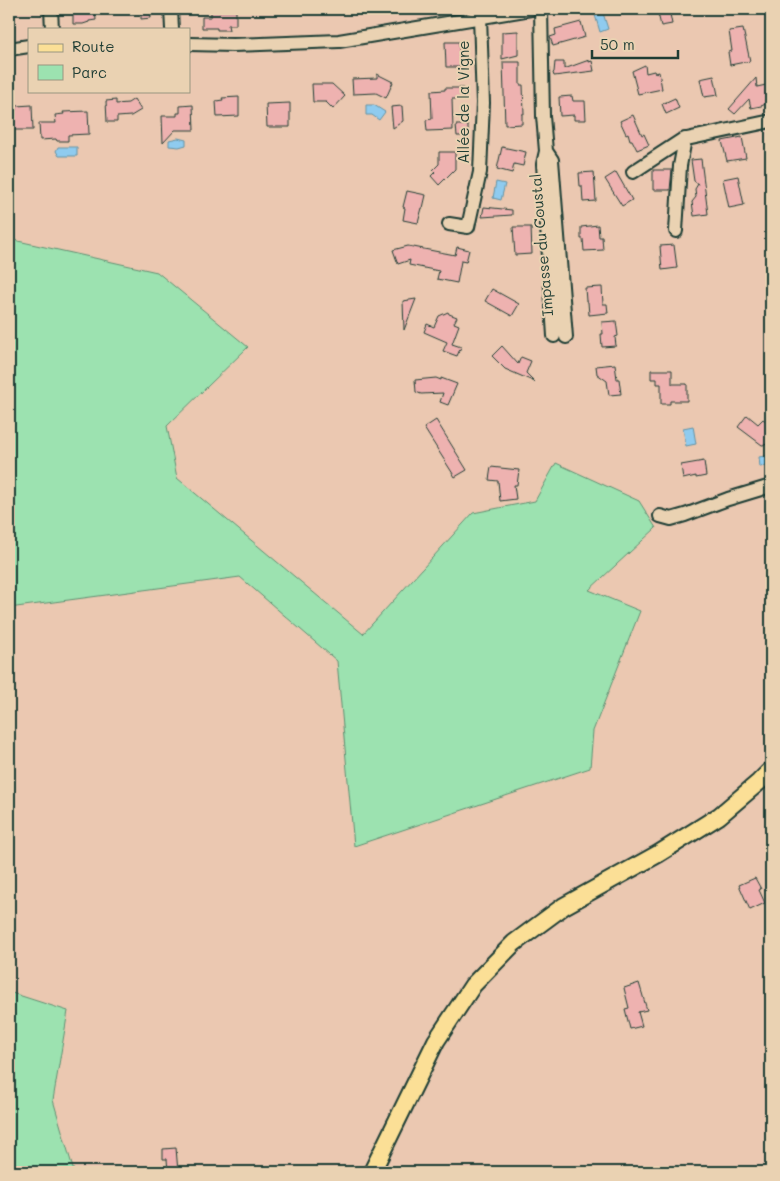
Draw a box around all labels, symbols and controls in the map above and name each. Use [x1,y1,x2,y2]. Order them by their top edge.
legend [28,28,190,92]
scale bar [592,28,679,60]
text: 50 m [600,34,635,54]
text: Route [72,36,115,56]
street label: Allée de la Vigne [453,40,473,164]
text: Parc [72,62,107,82]
street label: Impasse du Coustal [525,173,557,317]

